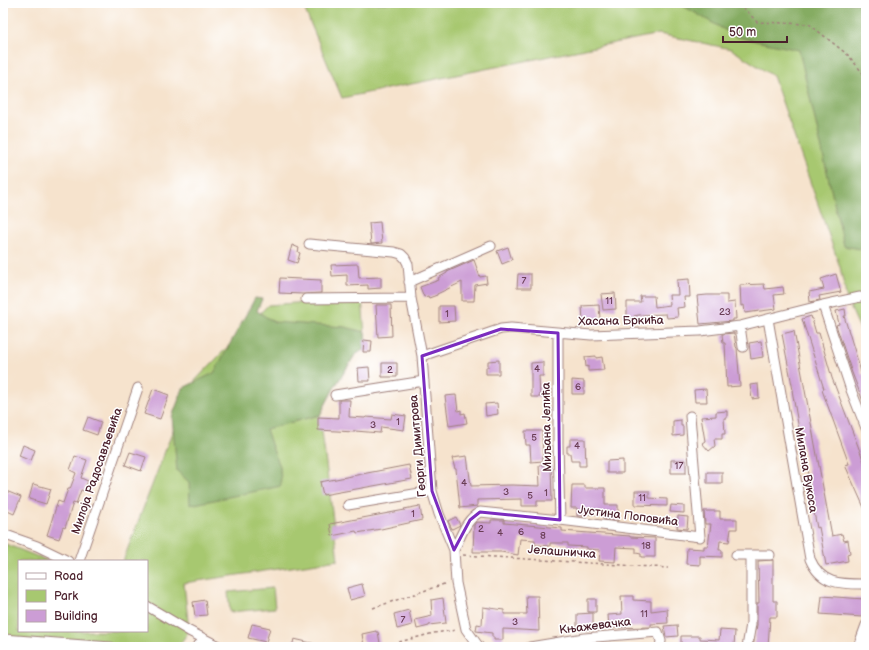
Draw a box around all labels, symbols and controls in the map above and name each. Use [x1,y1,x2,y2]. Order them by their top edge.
scale bar [723,18,787,44]
text: 50 m [729,25,756,40]
house number: 7 [522,275,527,287]
house number: 11 [605,295,613,307]
house number: 23 [719,306,731,318]
house number: 1 [445,308,449,320]
street label: Хасана Бркића [578,313,664,329]
house number: 4 [534,363,540,375]
house number: 2 [387,364,393,376]
house number: 6 [575,381,581,393]
street label: Миљана Јелића [539,382,555,472]
street label: Георги Димитрова [406,394,430,498]
street label: Милоја Радосављевића [68,406,126,536]
house number: 1 [396,416,400,428]
house number: 3 [370,419,376,431]
street label: Милана Вукоса [791,426,821,514]
house number: 5 [531,432,537,444]
house number: 4 [574,440,580,452]
house number: 17 [675,460,683,472]
house number: 4 [461,477,467,489]
house number: 3 [503,486,509,498]
house number: 1 [544,487,548,499]
house number: 5 [527,490,533,502]
house number: 11 [638,492,646,504]
street label: Јустина Поповића [577,502,679,530]
house number: 1 [411,508,415,520]
house number: 2 [478,523,484,535]
house number: 6 [518,526,524,538]
house number: 4 [497,527,503,539]
house number: 8 [540,530,546,542]
house number: 18 [641,540,651,552]
street label: Јелашничка [527,542,597,562]
legend [18,560,148,632]
text: Road [54,569,83,584]
text: Park [54,589,78,604]
house number: 11 [640,608,648,620]
text: Building [54,609,98,624]
house number: 7 [401,614,406,626]
street label: Књажевачка [558,614,632,638]
house number: 3 [512,616,518,628]

